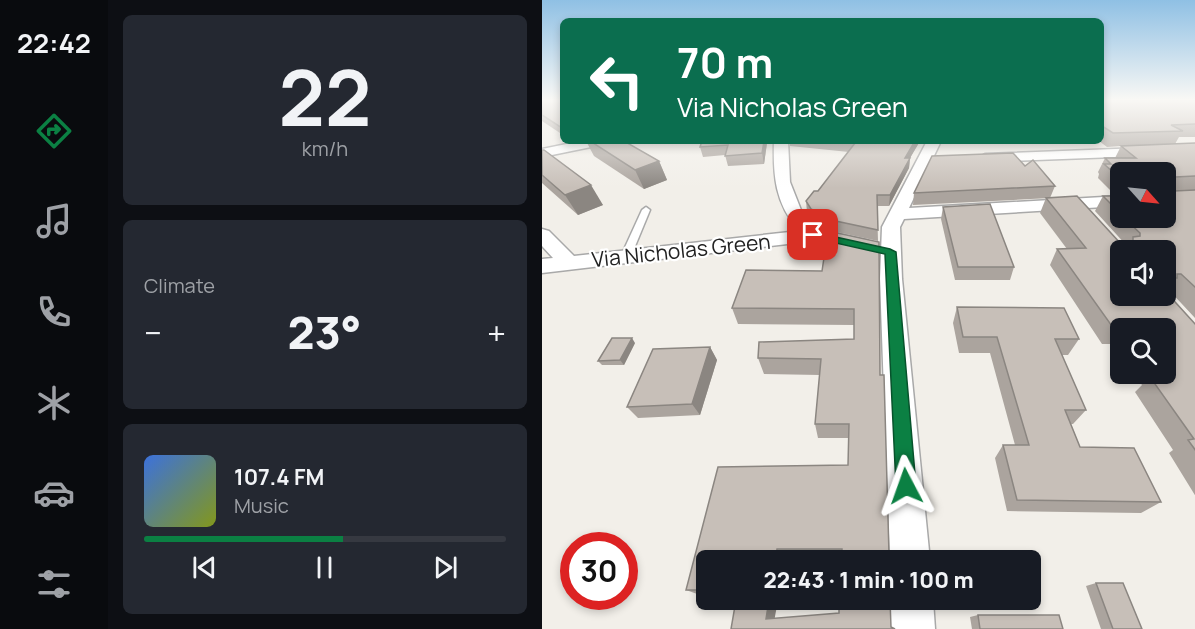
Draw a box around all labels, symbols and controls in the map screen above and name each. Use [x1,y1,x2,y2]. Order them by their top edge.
text: 22:42 [17,24,91,61]
text: 70 m [677,33,773,91]
icon: left [578,42,656,120]
text: 22 [279,43,371,149]
text: Via Nicholas Green [677,88,908,125]
icon: directions [33,110,75,152]
text: km/h [302,135,348,162]
north arrow [1110,162,1176,228]
map controls [1110,162,1176,384]
icon: music [33,200,75,242]
pin [787,209,838,260]
icon: arrive [796,218,829,251]
street label: Via Nicholas Green [590,227,772,273]
button: sound [1110,240,1176,306]
text: Climate [144,272,215,299]
icon: phone [33,291,75,333]
text: 23° [287,301,361,363]
text: − [144,310,162,355]
text: + [487,310,506,355]
button: search [1110,318,1176,384]
icon: climate [33,382,75,424]
position arrow [874,454,938,518]
text: 107.4 FM [234,462,324,492]
icon: car [33,472,75,514]
text: Music [234,492,289,519]
speed limit sign: 30 [560,532,638,610]
icon: previous [188,551,221,584]
icon: pause [308,551,341,584]
icon: next [429,551,462,584]
icon: filters [33,563,75,605]
text: 22:43 · 1 min · 100 m [763,565,974,595]

